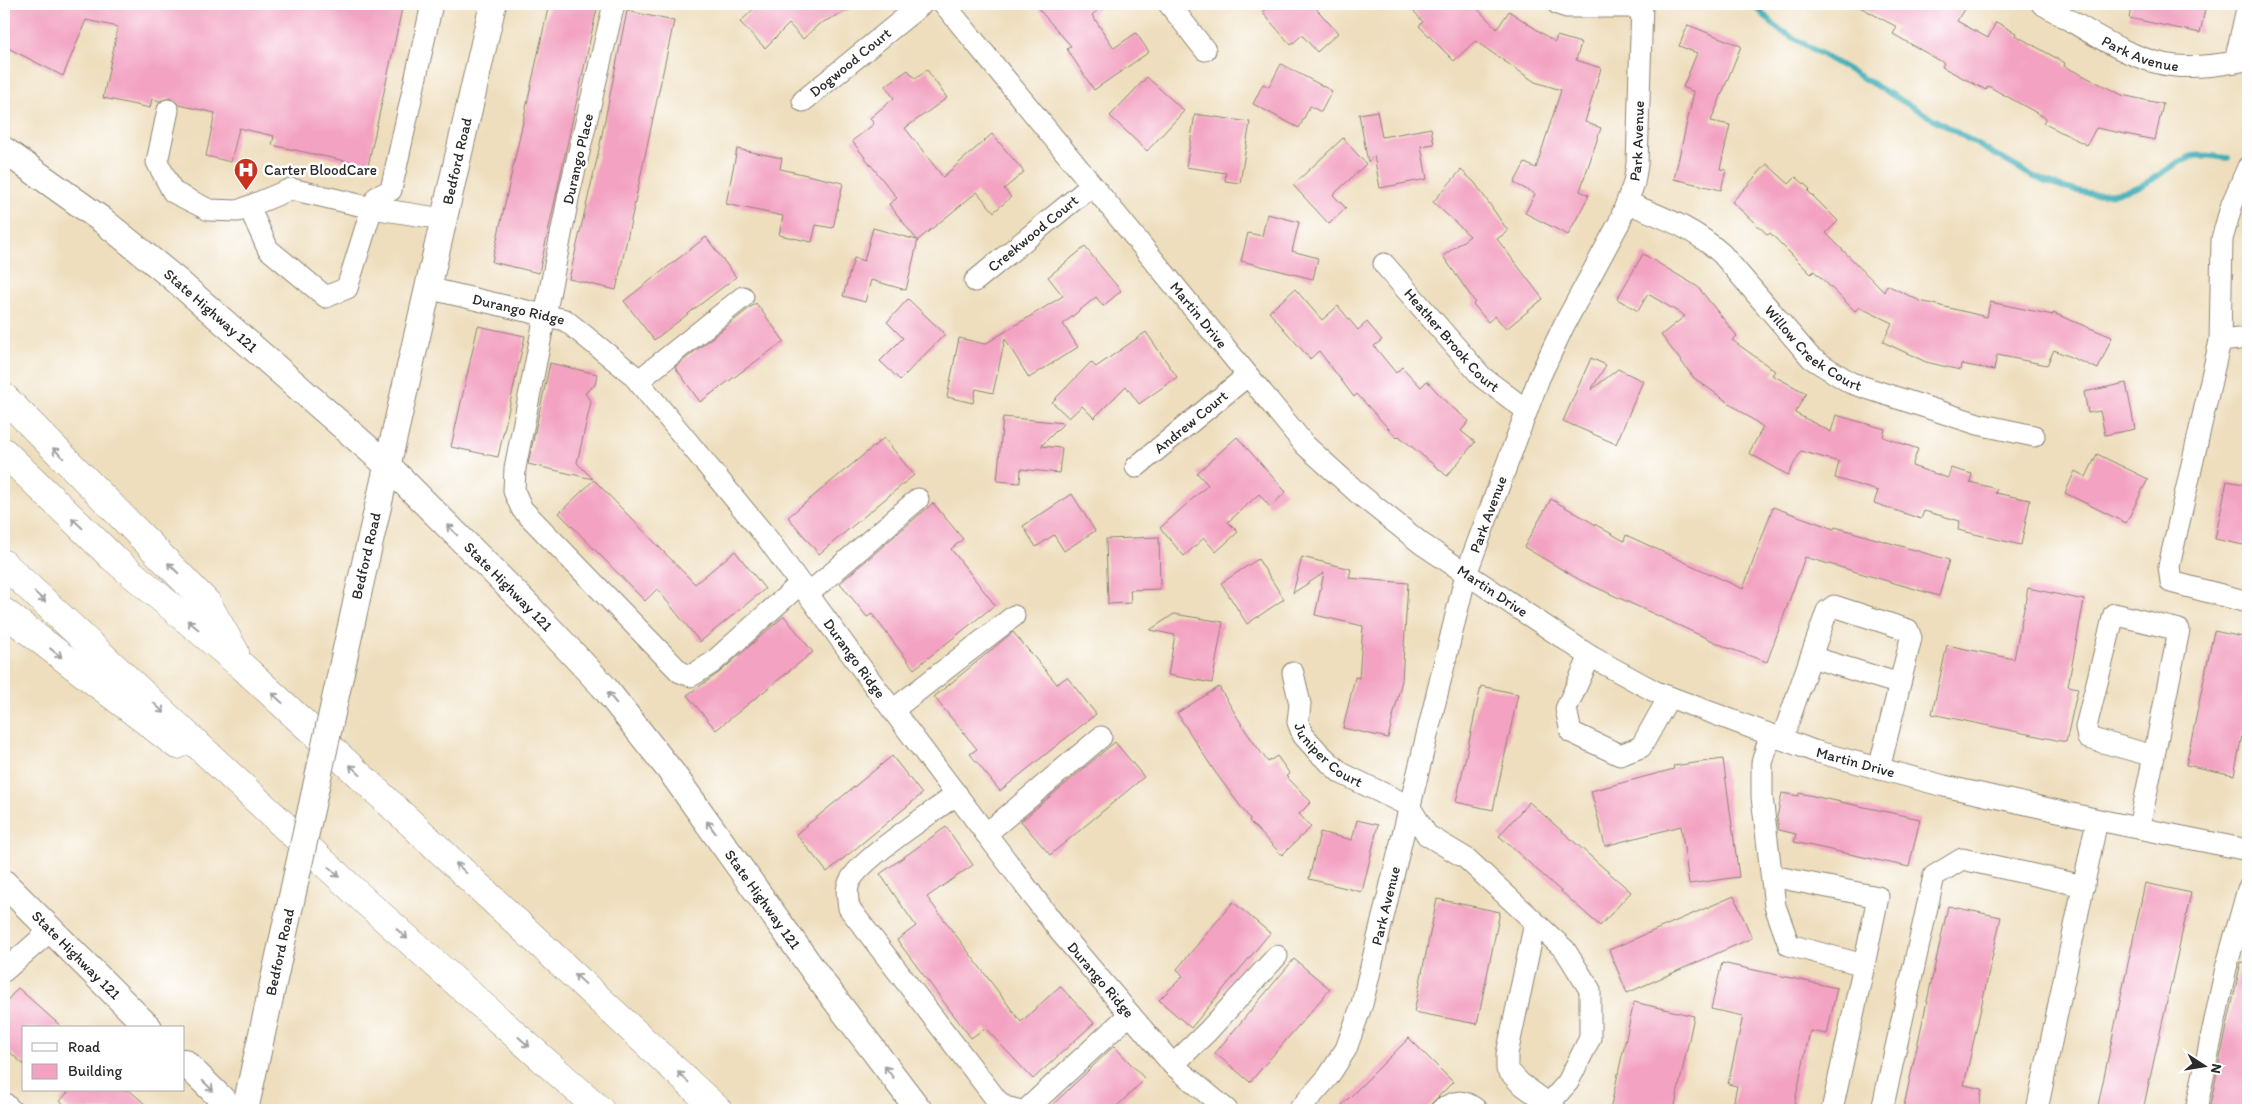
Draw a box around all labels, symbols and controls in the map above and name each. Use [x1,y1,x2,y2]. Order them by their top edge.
street label: Dogwood Court [806,24,895,101]
street label: Park Avenue [2099,32,2179,75]
street label: Park Avenue [1625,100,1648,182]
street label: Durango Place [559,112,597,206]
street label: Bedford Road [438,116,476,206]
hospital icon: Carter BloodCare [233,157,259,191]
place label: Carter BloodCare [264,161,377,179]
street label: Creekwood Court [984,191,1082,276]
street label: State Highway 121 [160,265,261,356]
street label: Martin Drive [1166,278,1231,352]
street label: Heather Brook Court [1400,285,1503,396]
street label: Durango Ridge [471,290,567,329]
street label: Willow Creek Court [1761,301,1864,395]
street label: Andrew Court [1150,386,1232,457]
one-way arrow [53,447,65,459]
street label: Park Avenue [1466,473,1511,555]
street label: Bedford Road [347,511,385,601]
one-way arrow [71,517,83,529]
one-way arrow [446,524,458,536]
street label: State Highway 121 [460,538,556,635]
street label: Martin Drive [1454,561,1531,621]
one-way arrow [167,562,179,574]
one-way arrow [33,591,46,603]
street label: Durango Ridge [819,615,890,702]
one-way arrow [186,619,199,630]
one-way arrow [49,647,62,658]
one-way arrow [270,692,283,704]
one-way arrow [607,692,618,705]
one-way arrow [152,702,165,714]
street label: Juniper Court [1290,720,1366,791]
street label: Martin Drive [1814,743,1897,781]
one-way arrow [349,765,362,776]
one-way arrow [706,821,717,834]
street label: State Highway 121 [721,846,804,953]
one-way arrow [454,863,467,874]
street label: Park Avenue [1368,865,1404,947]
one-way arrow [328,866,340,878]
street label: State Highway 121 [28,907,124,1003]
street label: Bedford Road [262,907,298,997]
one-way arrow [396,928,409,940]
street label: Durango Ridge [1063,938,1138,1022]
one-way arrow [573,973,586,985]
legend [22,1026,185,1092]
one-way arrow [517,1036,530,1048]
text: Road [68,1038,101,1056]
north arrow [2180,1042,2230,1092]
text: Building [68,1062,122,1080]
text: N [2207,1062,2226,1075]
one-way arrow [883,1066,894,1079]
one-way arrow [676,1071,689,1083]
one-way arrow [202,1080,214,1092]

